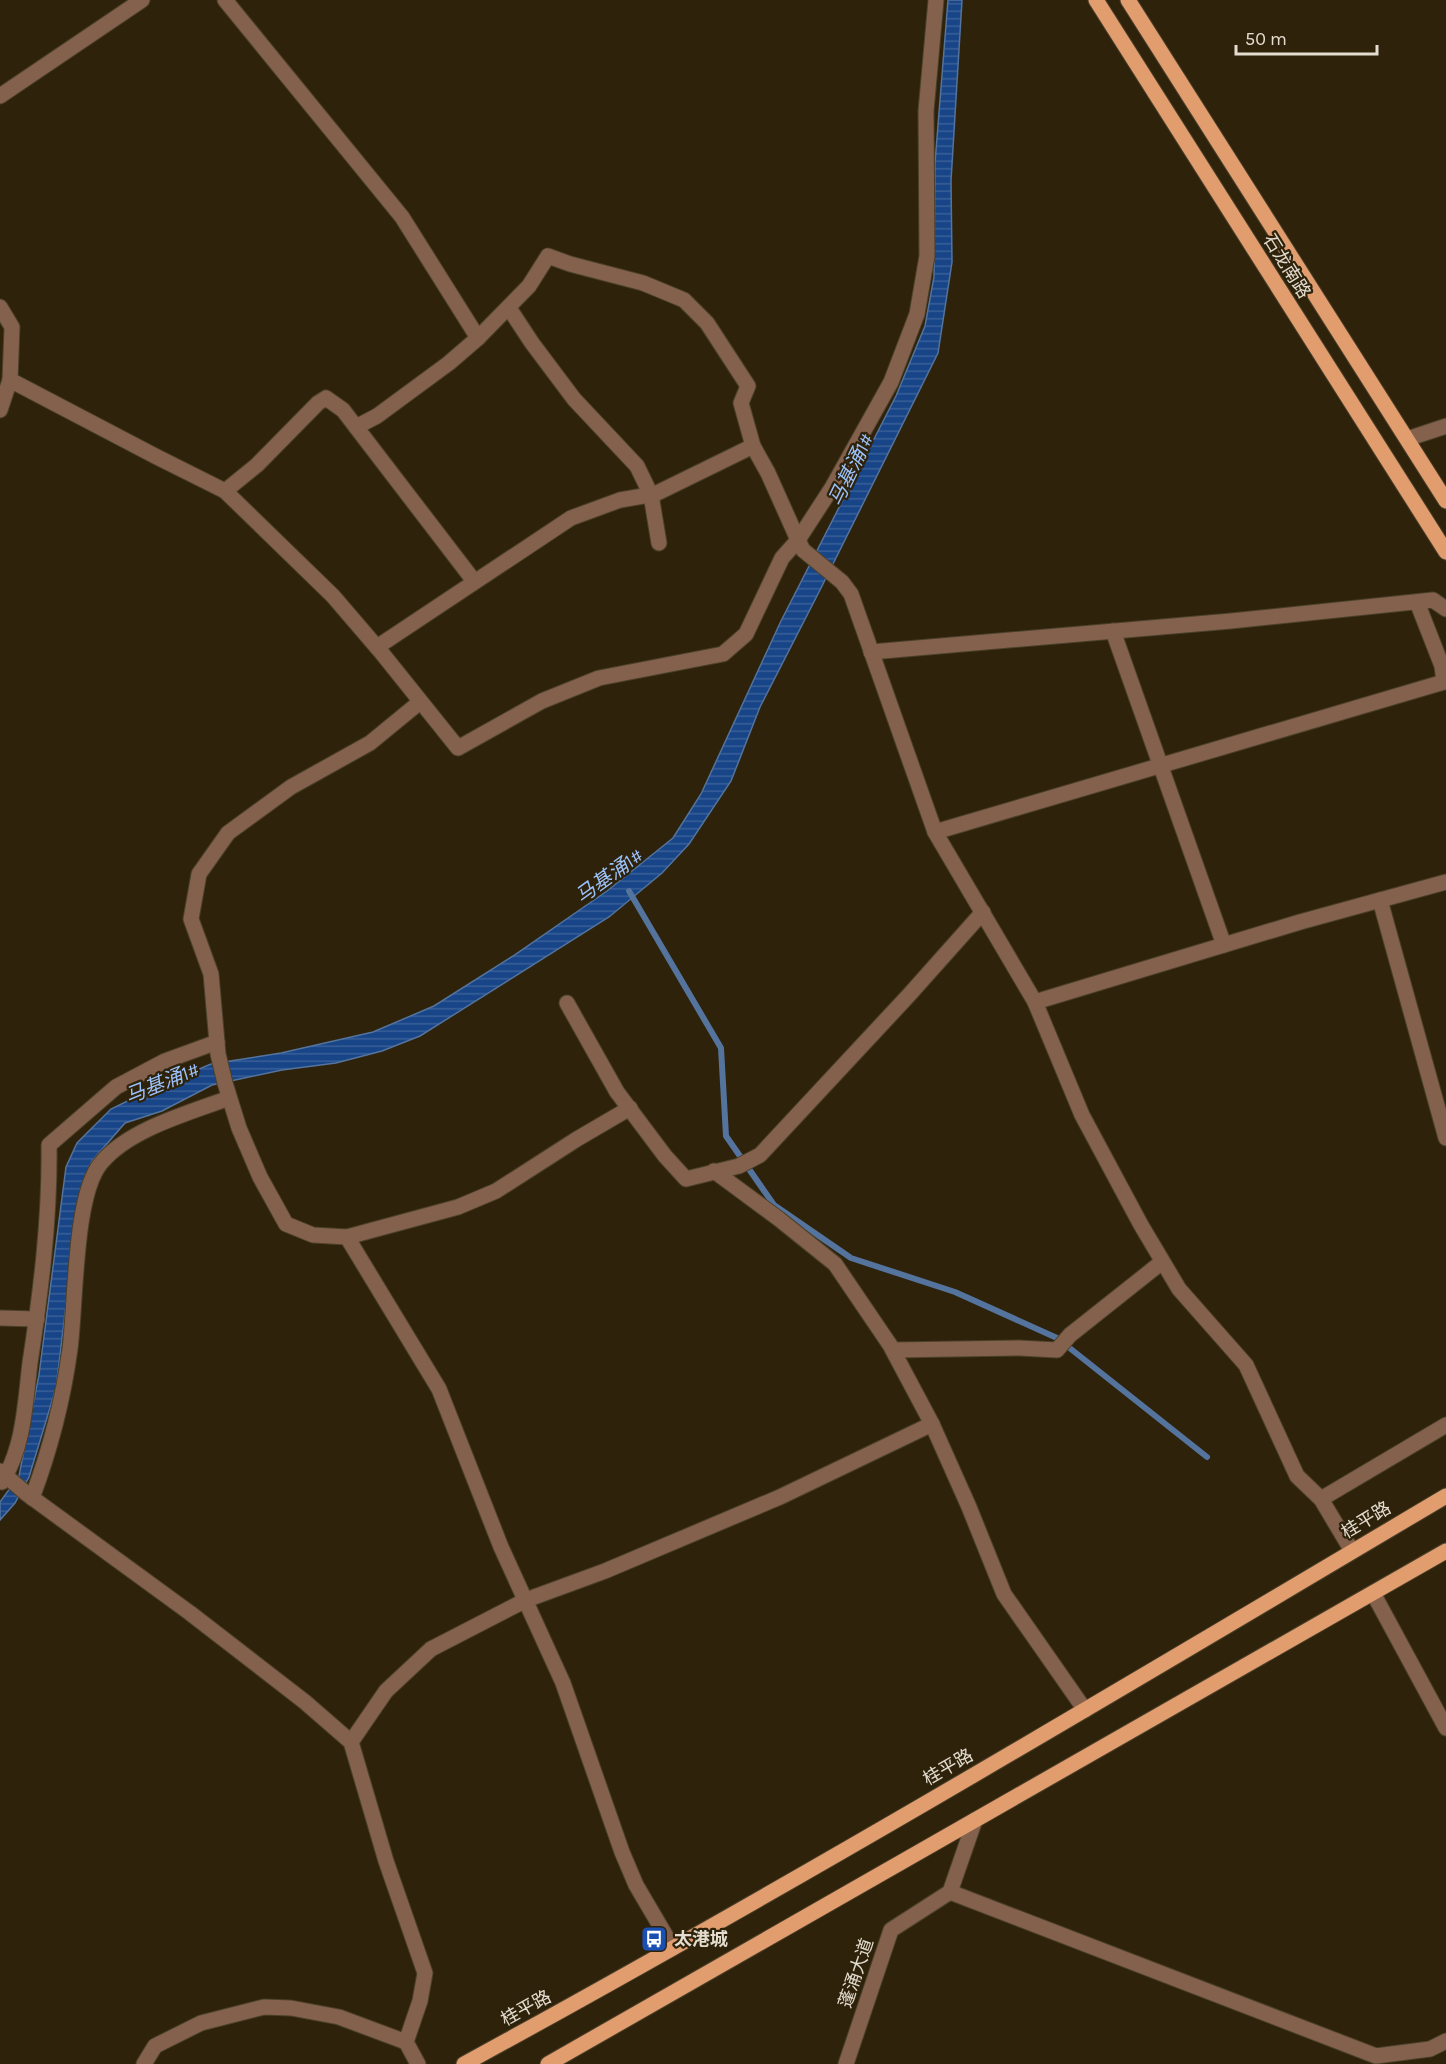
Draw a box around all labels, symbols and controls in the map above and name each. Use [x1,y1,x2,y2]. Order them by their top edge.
scale bar [1236,18,1377,56]
text: 50 m [1245,28,1287,50]
street label: 石龙南路 [1259,230,1315,302]
water label: 马基涌1# [824,430,879,510]
water label: 马基涌1# [571,844,648,908]
water label: 马基涌1# [122,1058,203,1108]
street label: 桂平路 [1337,1497,1395,1543]
street label: 桂平路 [919,1744,977,1790]
bus stop icon: 太港城 [639,1924,669,1954]
place label: 太港城 [674,1928,728,1950]
street label: 蓬涌大道 [834,1935,878,2011]
street label: 桂平路 [497,1985,555,2031]

